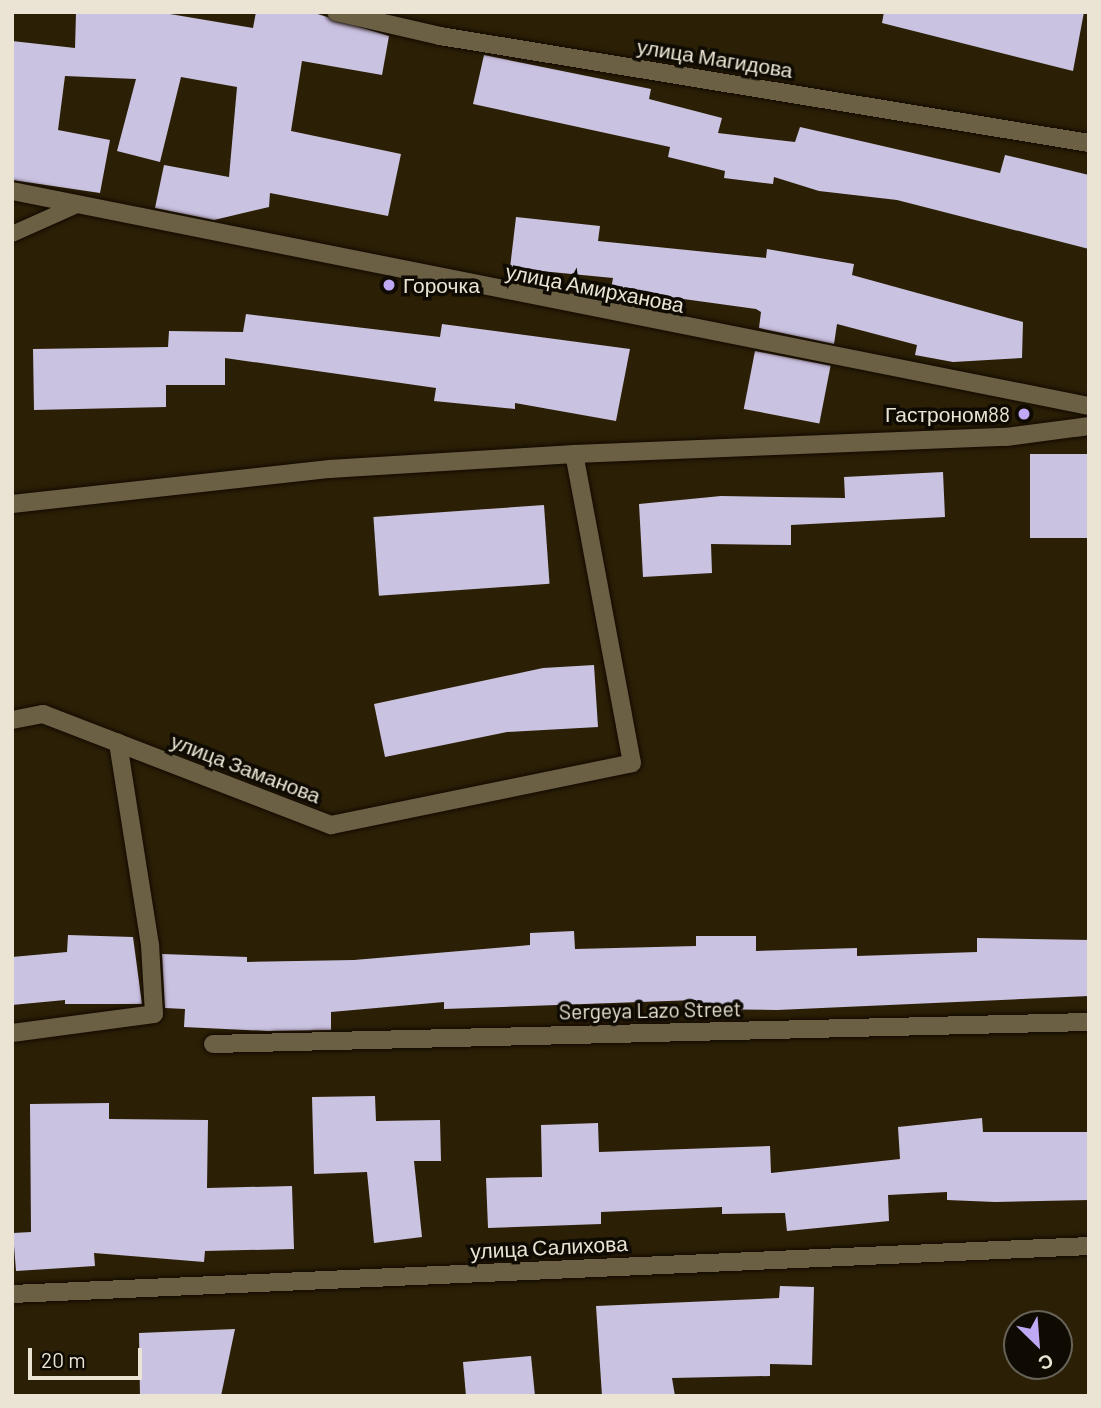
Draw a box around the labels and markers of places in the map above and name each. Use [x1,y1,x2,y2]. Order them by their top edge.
place label: Горочка [403,272,480,298]
marker: Горочка [381,277,397,293]
place label: Гастроном88 [885,401,1010,427]
marker: Гастроном88 [1016,406,1032,422]

